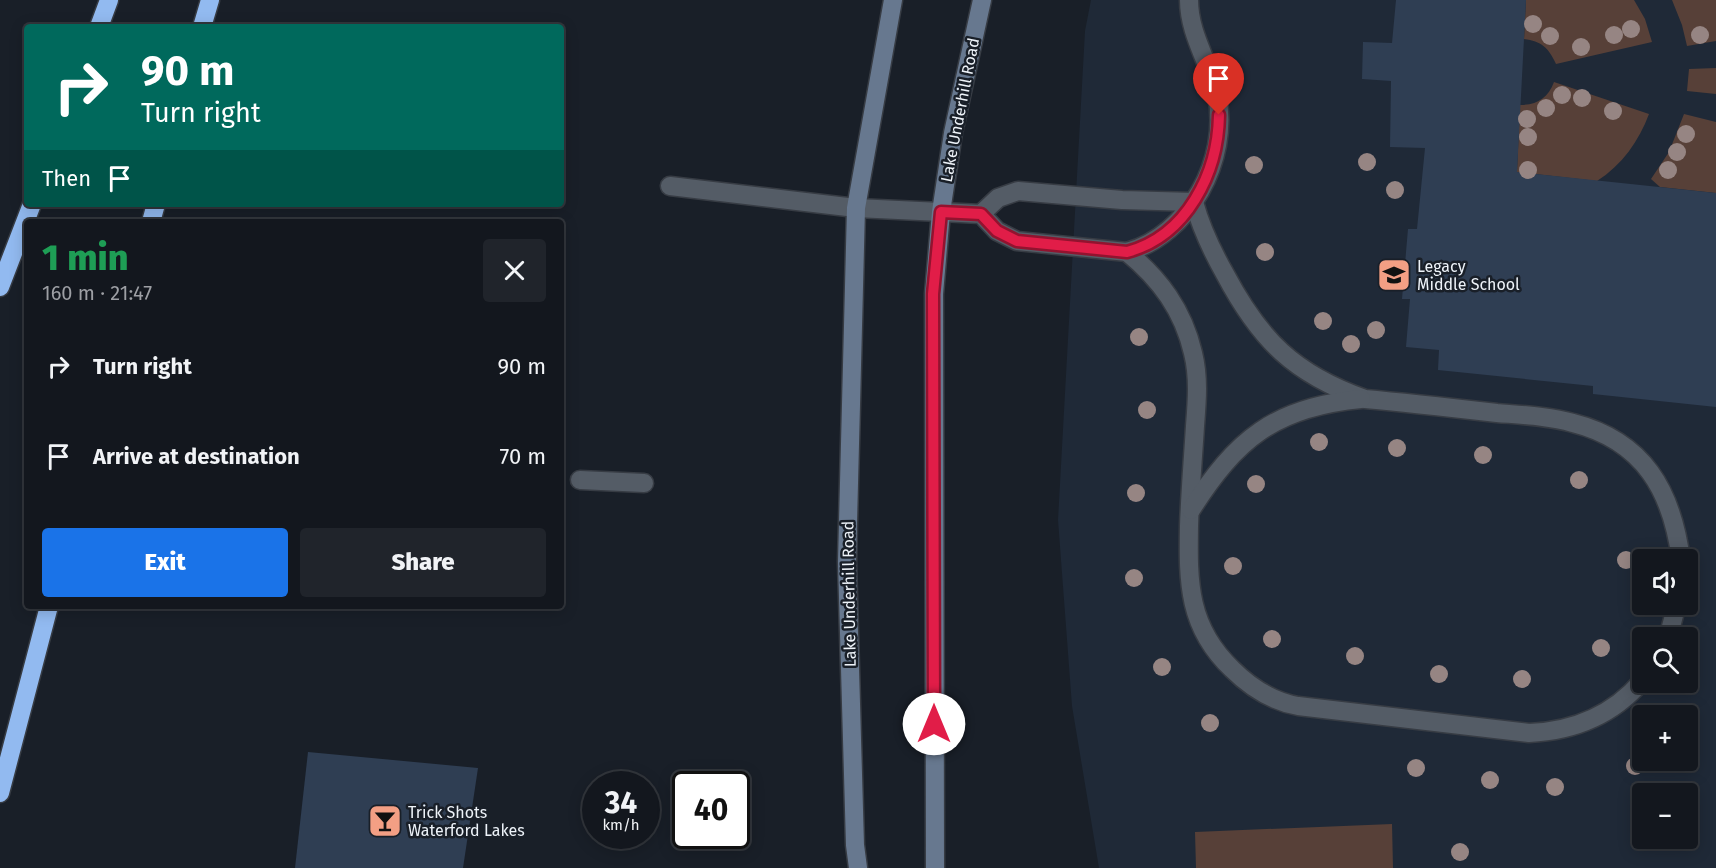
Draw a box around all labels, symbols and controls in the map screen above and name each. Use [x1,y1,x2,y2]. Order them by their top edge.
street label: Lake Underhill Road [937,36,983,184]
text: 90 m [141,46,235,96]
icon: right [42,48,120,126]
pin [1193,53,1244,115]
icon: arrive [1202,62,1235,95]
text: Turn right [141,97,261,129]
icon: arrive [103,162,136,195]
text: Then [42,165,91,192]
text: 1 min [42,236,128,280]
button: close [483,239,546,302]
school or university icon: Legacy Middle School [1376,257,1412,293]
place label: Legacy Middle School [1417,257,1520,294]
text: 160 m · 21:47 [42,281,152,305]
icon: right [42,350,75,383]
text: Turn right [93,353,192,380]
text: 90 m [497,353,546,380]
icon: arrive [42,440,75,473]
text: Arrive at destination [93,443,300,470]
text: 70 m [500,443,546,470]
street label: Lake Underhill Road [838,521,860,667]
button: Exit [42,528,288,597]
button: Share [300,528,546,597]
map controls [1632,549,1698,849]
button: sound [1632,549,1698,615]
button: search [1632,627,1698,693]
position arrow [902,692,966,756]
button: + [1632,705,1698,771]
speed limit sign: 40 [672,771,750,849]
button: − [1632,783,1698,849]
text: 34 [605,785,637,821]
bar icon: Trick Shots Waterford Lakes [367,803,403,839]
place label: Trick Shots Waterford Lakes [408,803,525,840]
text: km/h [602,816,640,834]

